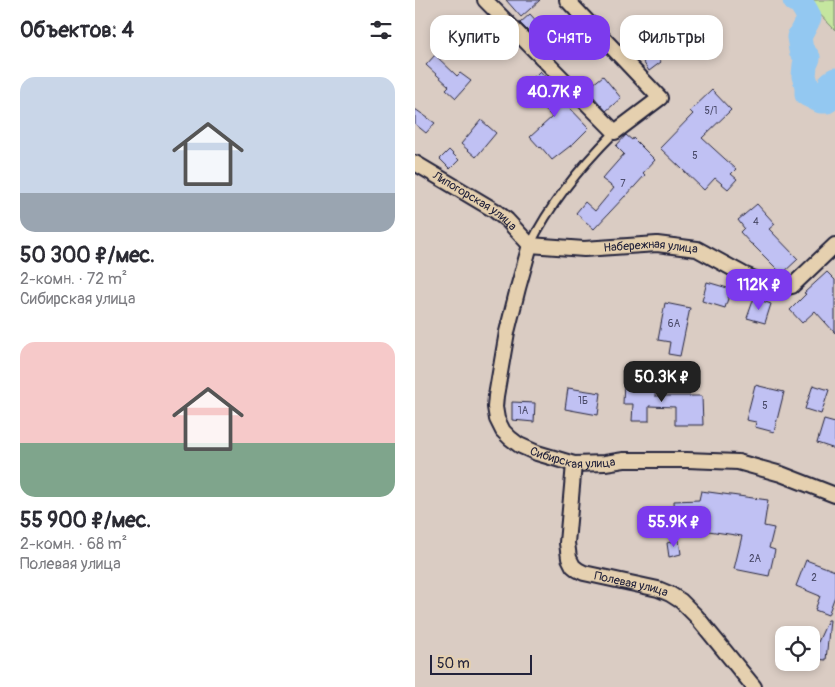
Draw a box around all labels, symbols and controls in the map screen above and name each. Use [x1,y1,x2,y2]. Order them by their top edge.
chip: Купить [430,15,519,60]
chip: Снять [529,15,610,60]
chip: Фильтры [620,15,723,60]
icon: filters [367,16,395,44]
text: Объектов: 4 [20,17,134,44]
pin: 40.7K ₽ [509,76,601,118]
text: 40.7K ₽ [528,82,582,102]
house number: 5/1 [705,105,718,117]
icon: home [163,109,253,199]
house number: 5 [692,150,698,162]
street label: Липогорская улица [429,167,520,234]
house number: 7 [620,178,626,190]
house number: 4 [753,216,759,228]
street label: Набережная улица [603,236,699,257]
text: 50 300 ₽/мес. [20,242,155,269]
pin: 112K ₽ [718,268,800,311]
text: 2-комн. · 72 m² [20,269,127,289]
text: 112K ₽ [737,275,781,295]
text: Сибирская улица [20,289,136,309]
house number: 6А [668,318,681,330]
pin: 50.3K ₽ [616,360,708,403]
text: 50.3K ₽ [635,367,689,387]
icon: home [163,374,253,464]
house number: 1Б [578,395,588,407]
house number: 5 [762,400,768,412]
house number: 1А [518,405,529,417]
street label: Сибирская улица [528,443,617,472]
pin: 55.9K ₽ [628,506,720,548]
text: 55 900 ₽/мес. [20,507,151,534]
text: 55.9K ₽ [648,512,700,532]
text: 2-комн. · 68 m² [20,534,127,554]
house number: 2А [749,553,762,565]
text: Полевая улица [20,554,121,574]
street label: Полевая улица [593,568,671,600]
house number: 2 [811,572,817,584]
map controls [775,626,820,671]
button: locate [775,626,820,671]
scale bar [430,652,533,675]
text: 50 m [437,655,470,672]

